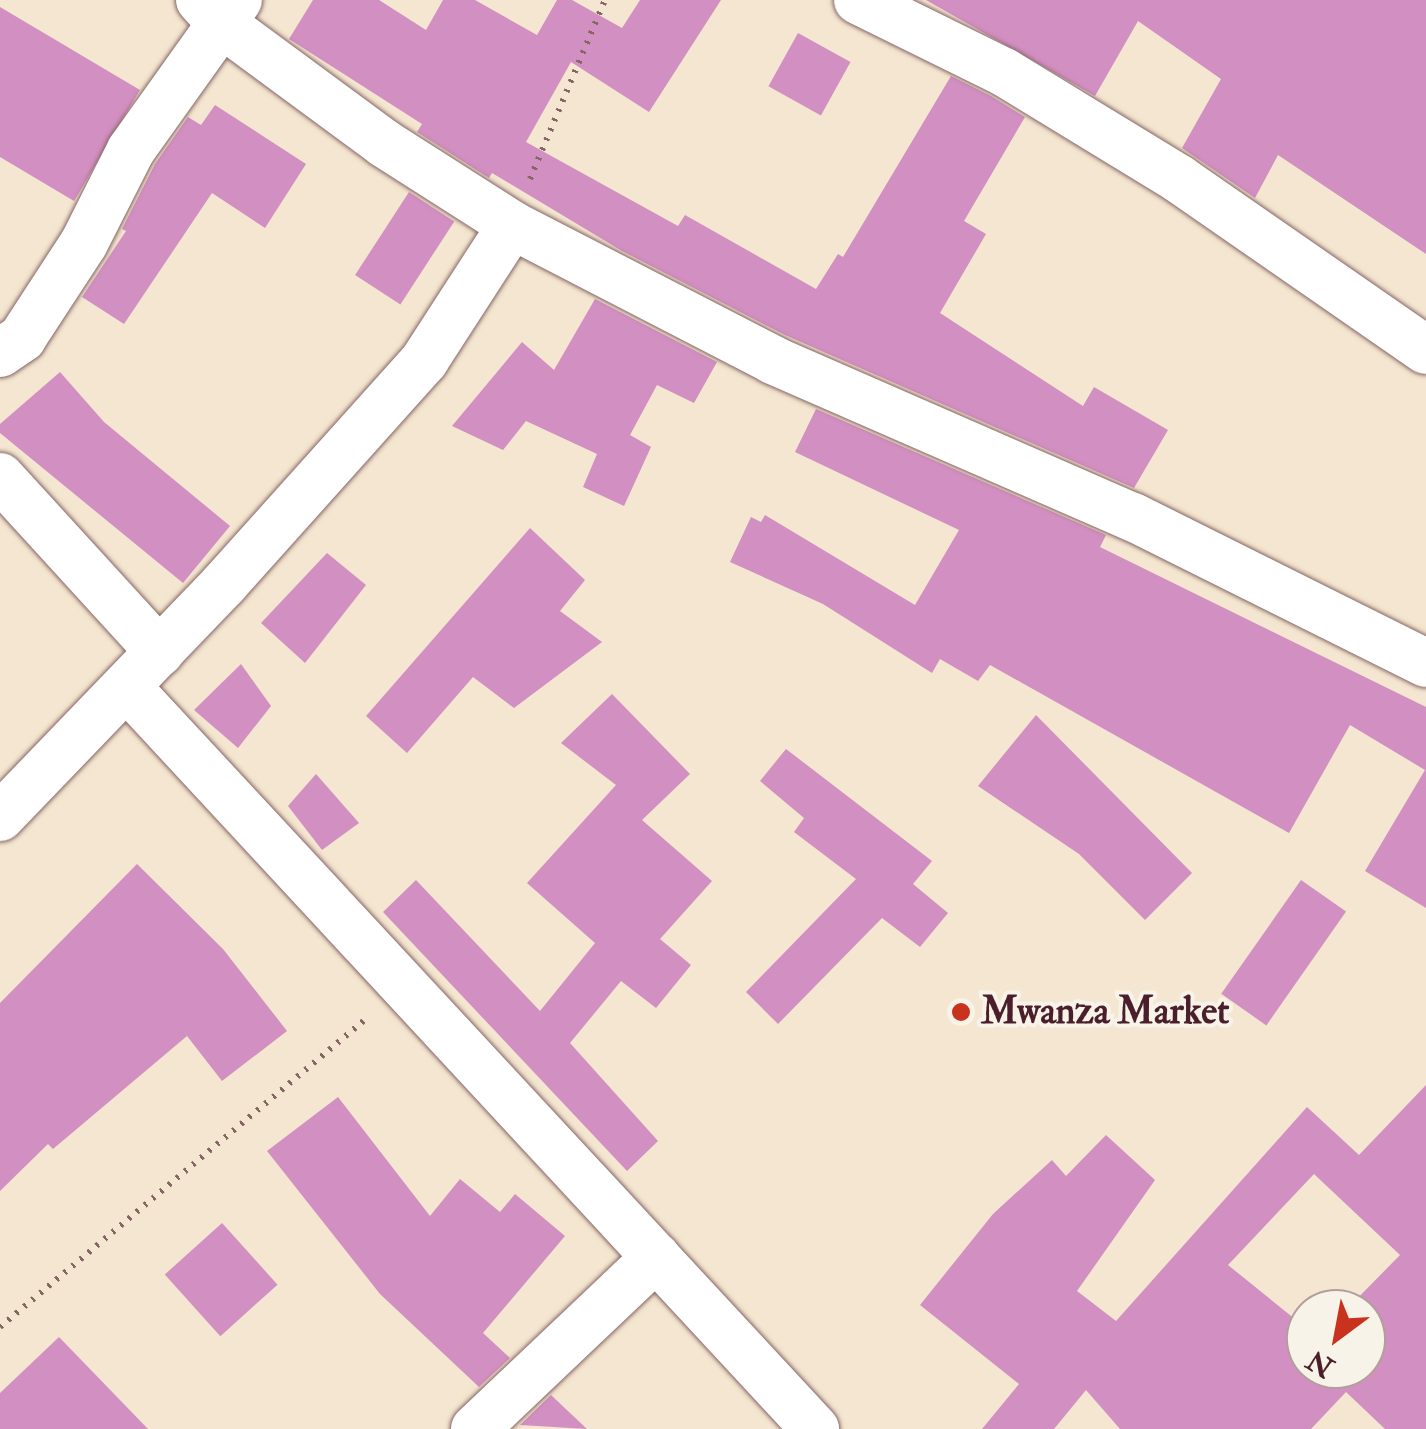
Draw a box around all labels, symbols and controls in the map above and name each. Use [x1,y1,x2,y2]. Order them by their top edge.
place label: Mwanza Market [981,989,1229,1035]
marker: Mwanza Market [950,1001,972,1023]
north arrow [1286,1289,1386,1389]
text: N [1301,1342,1341,1385]

